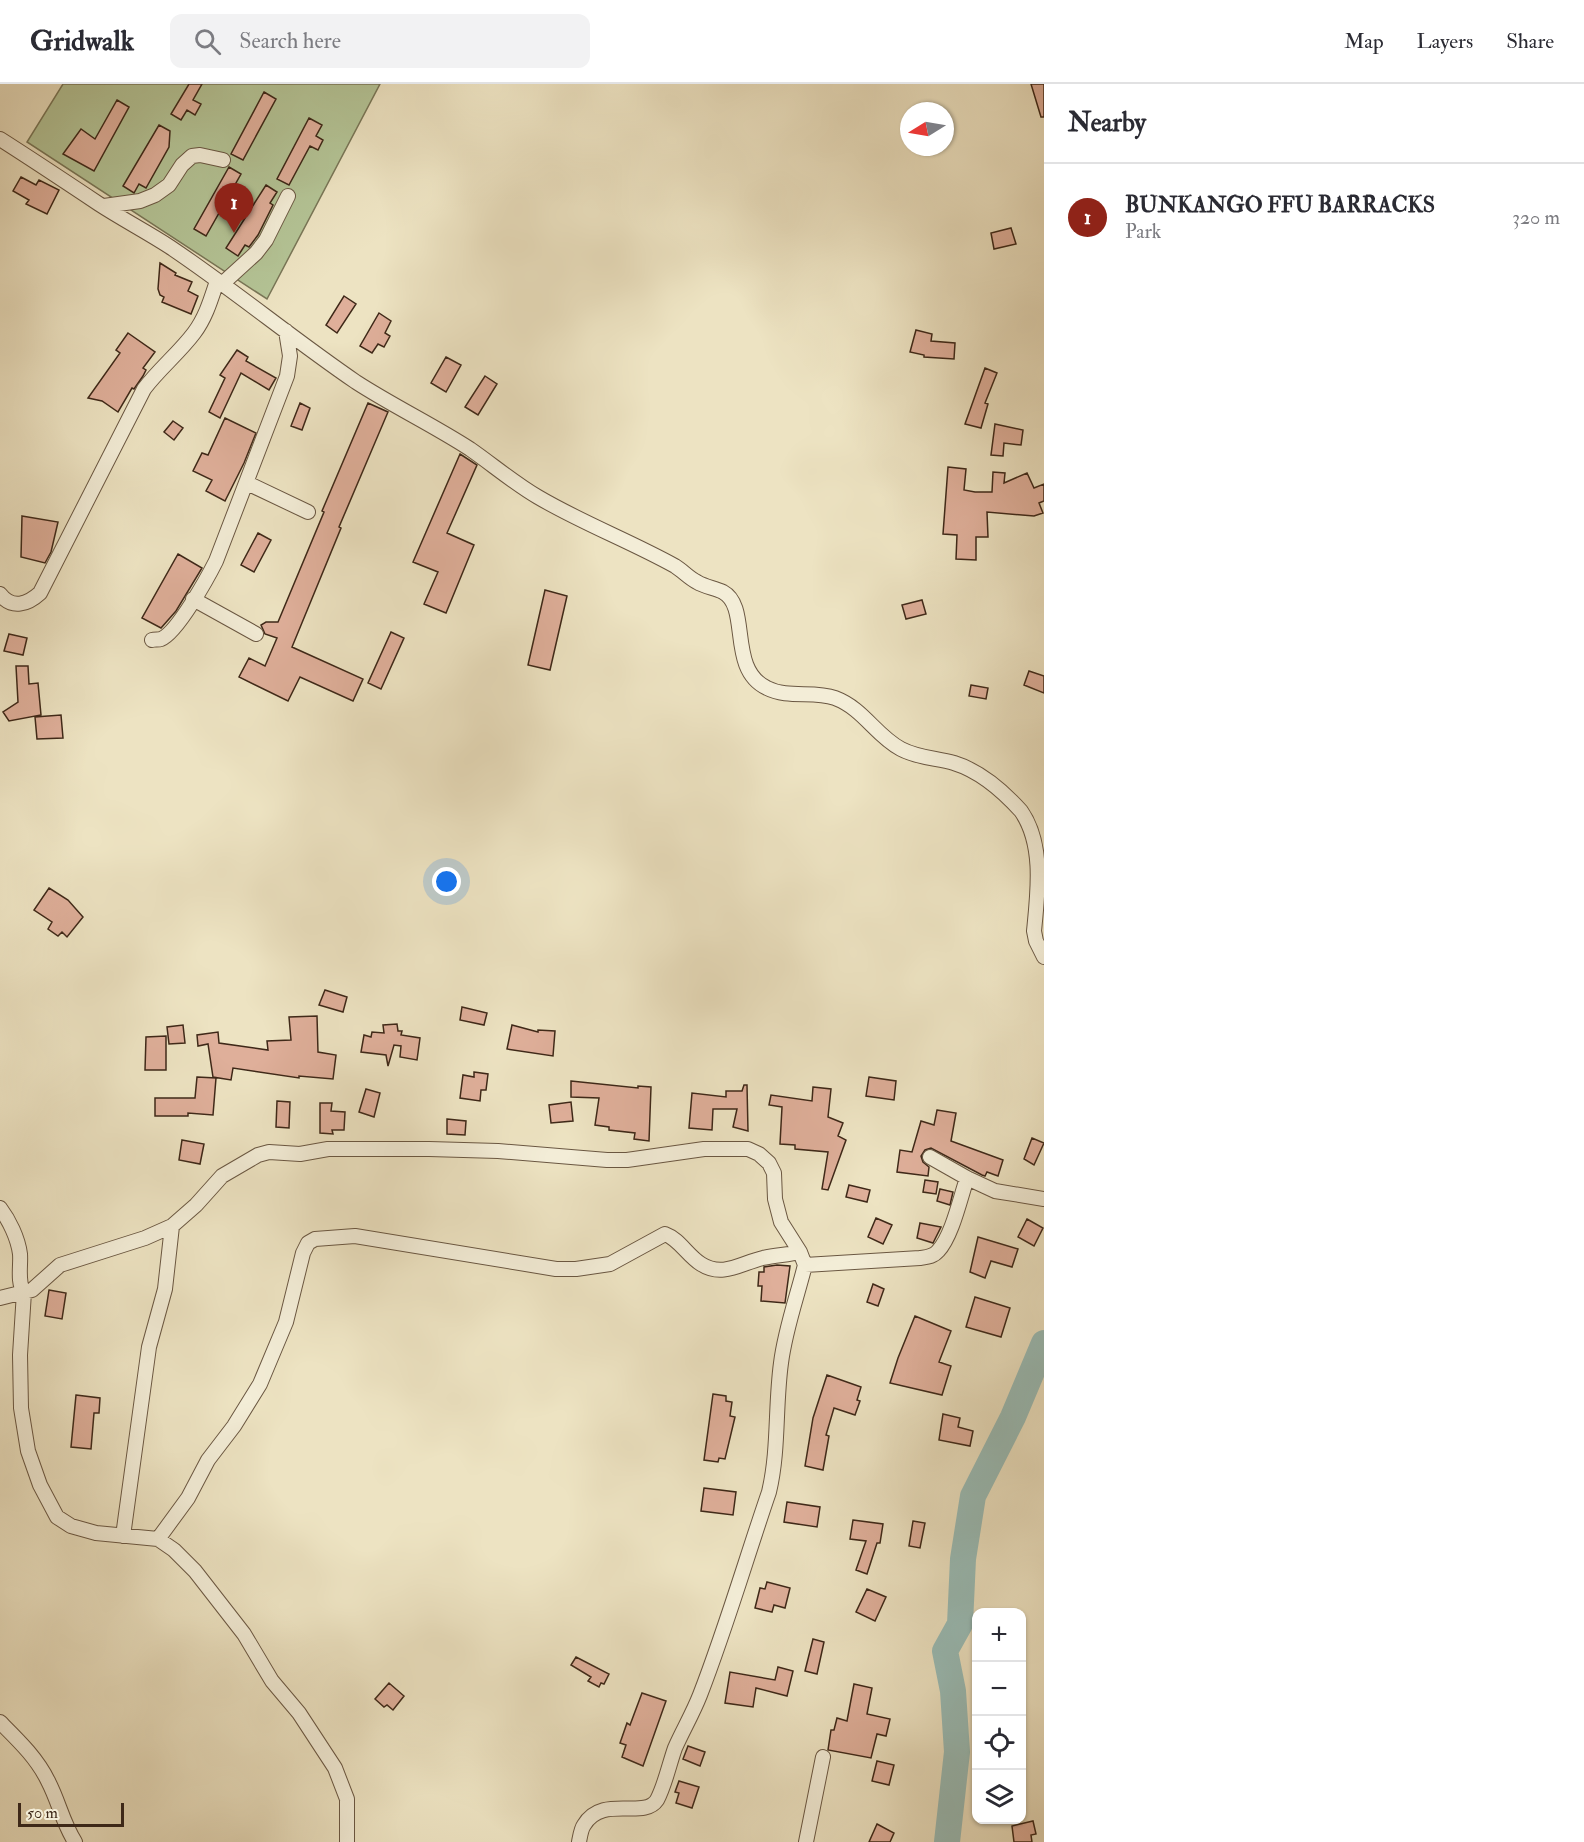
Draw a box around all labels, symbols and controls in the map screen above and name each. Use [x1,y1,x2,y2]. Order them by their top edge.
search box [170,14,590,68]
text: Gridwalk [30,24,134,59]
icon: search [191,25,224,58]
text: Search here [239,27,341,55]
text: Map [1344,28,1384,55]
text: Layers [1417,28,1473,55]
text: Share [1506,28,1554,55]
north arrow [900,102,954,156]
text: Nearby [1068,107,1146,139]
pin: 1 [214,184,254,233]
text: BUNKANGO FFU BARRACKS [1125,191,1435,219]
text: 1 [1084,205,1091,230]
text: 320 m [1512,205,1560,230]
text: Park [1125,219,1161,244]
your location [432,867,461,896]
map controls [972,1608,1026,1824]
button: + [972,1608,1026,1662]
button: − [972,1662,1026,1716]
button: locate [972,1716,1026,1770]
button: layers [972,1770,1026,1824]
scale bar [18,1800,124,1828]
text: 50 m [27,1803,58,1823]

